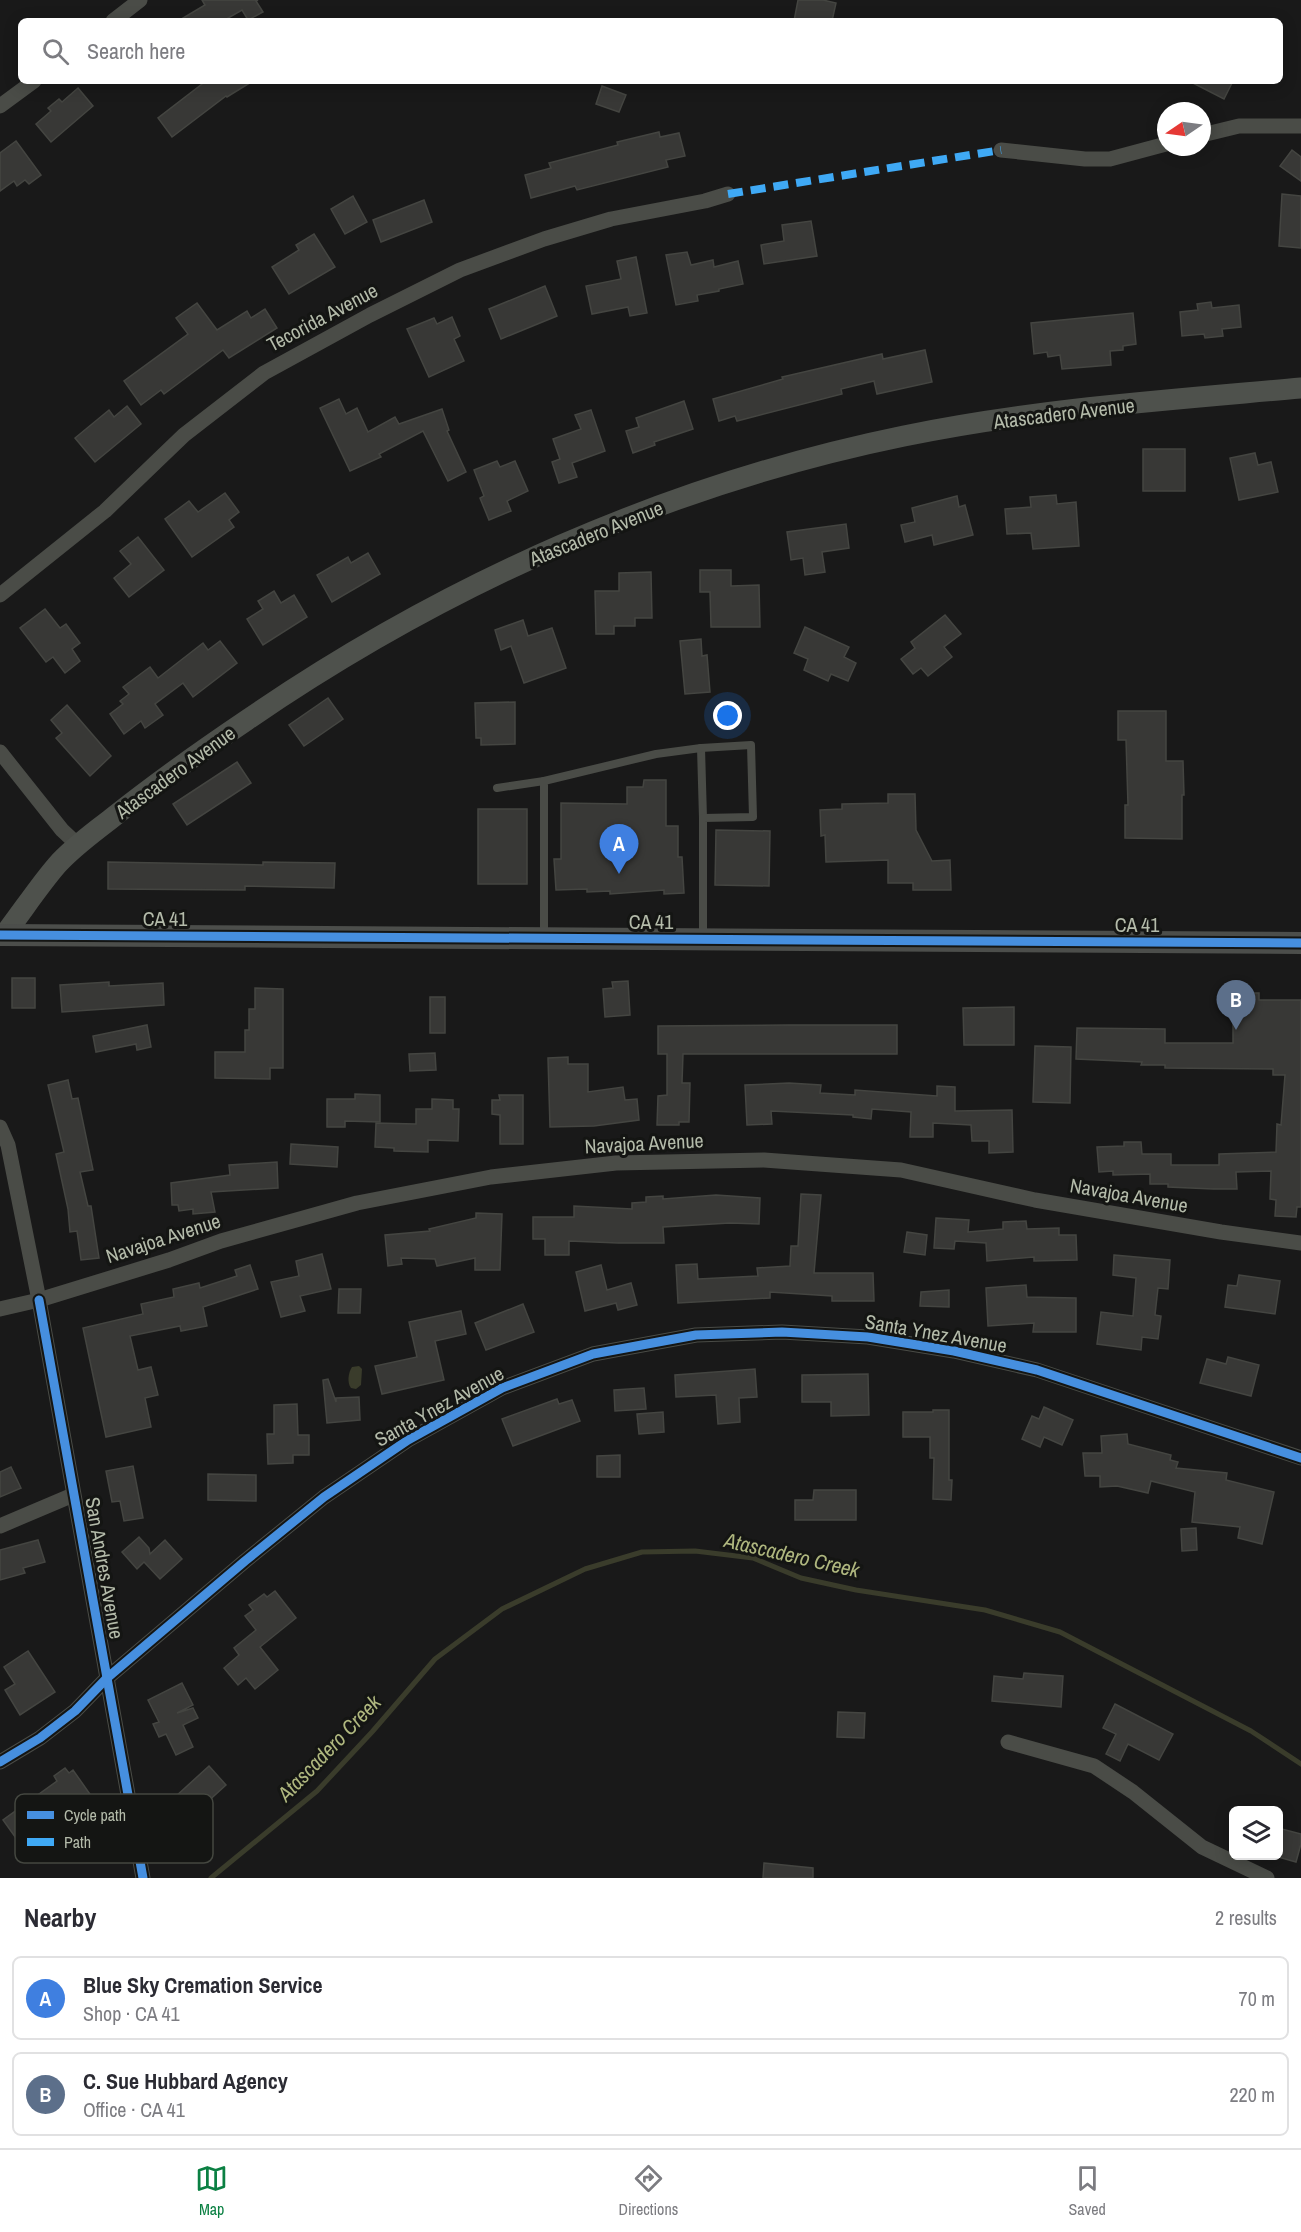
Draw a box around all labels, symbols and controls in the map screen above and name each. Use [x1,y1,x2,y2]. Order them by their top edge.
search box [18,18,1283,84]
icon: search [39,35,72,68]
text: Search here [87,36,185,66]
north arrow [1157,102,1211,156]
street label: Tecorida Avenue [262,276,382,358]
street label: Atascadero Avenue [991,391,1136,435]
street label: Atascadero Avenue [524,494,667,572]
your location [713,701,742,730]
street label: Atascadero Avenue [109,719,240,825]
pin: A [600,824,638,874]
street label: CA 41 [143,905,187,932]
street label: CA 41 [629,908,673,935]
street label: CA 41 [1115,911,1159,938]
pin: B [1216,980,1256,1030]
street label: Navajoa Avenue [584,1126,704,1160]
street label: Navajoa Avenue [1068,1171,1190,1219]
street label: Navajoa Avenue [102,1207,224,1269]
street label: Santa Ynez Avenue [863,1307,1009,1359]
street label: Santa Ynez Avenue [370,1359,508,1453]
street label: San Andres Avenue [79,1495,131,1641]
water label: Atascadero Creek [721,1525,864,1585]
water label: Atascadero Creek [270,1687,388,1808]
legend [15,1794,213,1863]
text: Cycle path [64,1804,126,1826]
map controls [1229,1806,1283,1860]
button: layers [1229,1806,1283,1860]
text: Path [64,1831,91,1853]
text: Nearby [24,1900,96,1935]
text: 2 results [1215,1904,1277,1931]
text: Blue Sky Cremation Service [83,1970,323,2000]
text: A [40,1985,51,2012]
text: 70 m [1239,1985,1275,2012]
text: Shop · CA 41 [83,2000,180,2027]
text: C. Sue Hubbard Agency [83,2066,288,2096]
text: B [40,2081,51,2108]
text: 220 m [1229,2081,1275,2108]
text: Office · CA 41 [83,2096,185,2123]
tab: Map [195,2162,228,2220]
tab: Directions [618,2162,678,2220]
tab: Saved [1069,2162,1106,2220]

